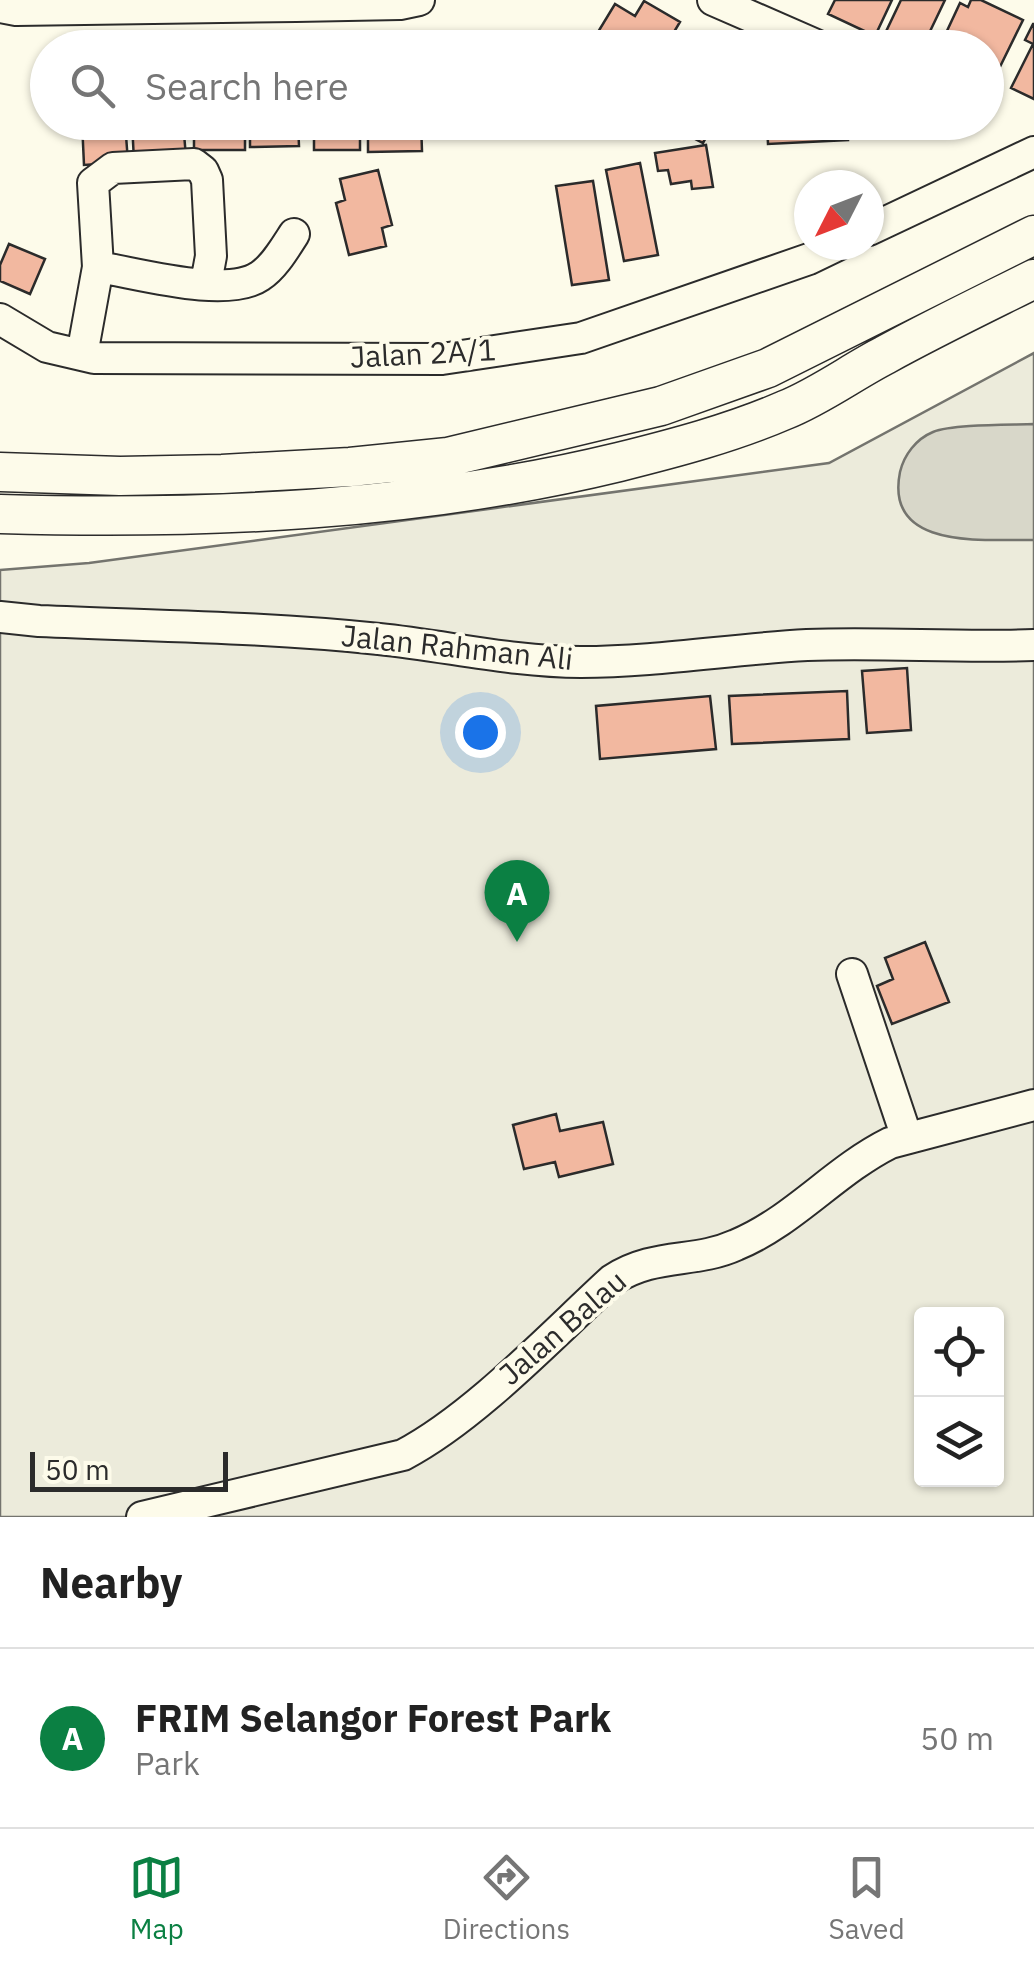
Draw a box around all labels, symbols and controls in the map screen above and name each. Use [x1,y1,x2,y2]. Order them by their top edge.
search box [30,30,1004,140]
icon: search [65,58,120,113]
text: Search here [145,61,349,110]
north arrow [794,170,884,260]
street label: Jalan 2A/1 [349,329,497,376]
street label: Jalan Rahman Ali [339,615,575,678]
your location [455,707,506,758]
pin: A [484,860,550,942]
street label: Jalan Balau [490,1261,634,1393]
map controls [914,1307,1004,1487]
button: locate [914,1307,1004,1397]
button: layers [914,1397,1004,1487]
scale bar [30,1447,228,1492]
text: 50 m [45,1451,110,1488]
text: Nearby [40,1555,182,1610]
text: FRIM Selangor Forest Park [135,1693,611,1742]
text: A [62,1717,83,1759]
text: 50 m [920,1717,994,1759]
text: Park [135,1742,200,1784]
tab: Map [129,1850,184,1947]
tab: Directions [443,1850,570,1947]
tab: Saved [829,1850,905,1947]

